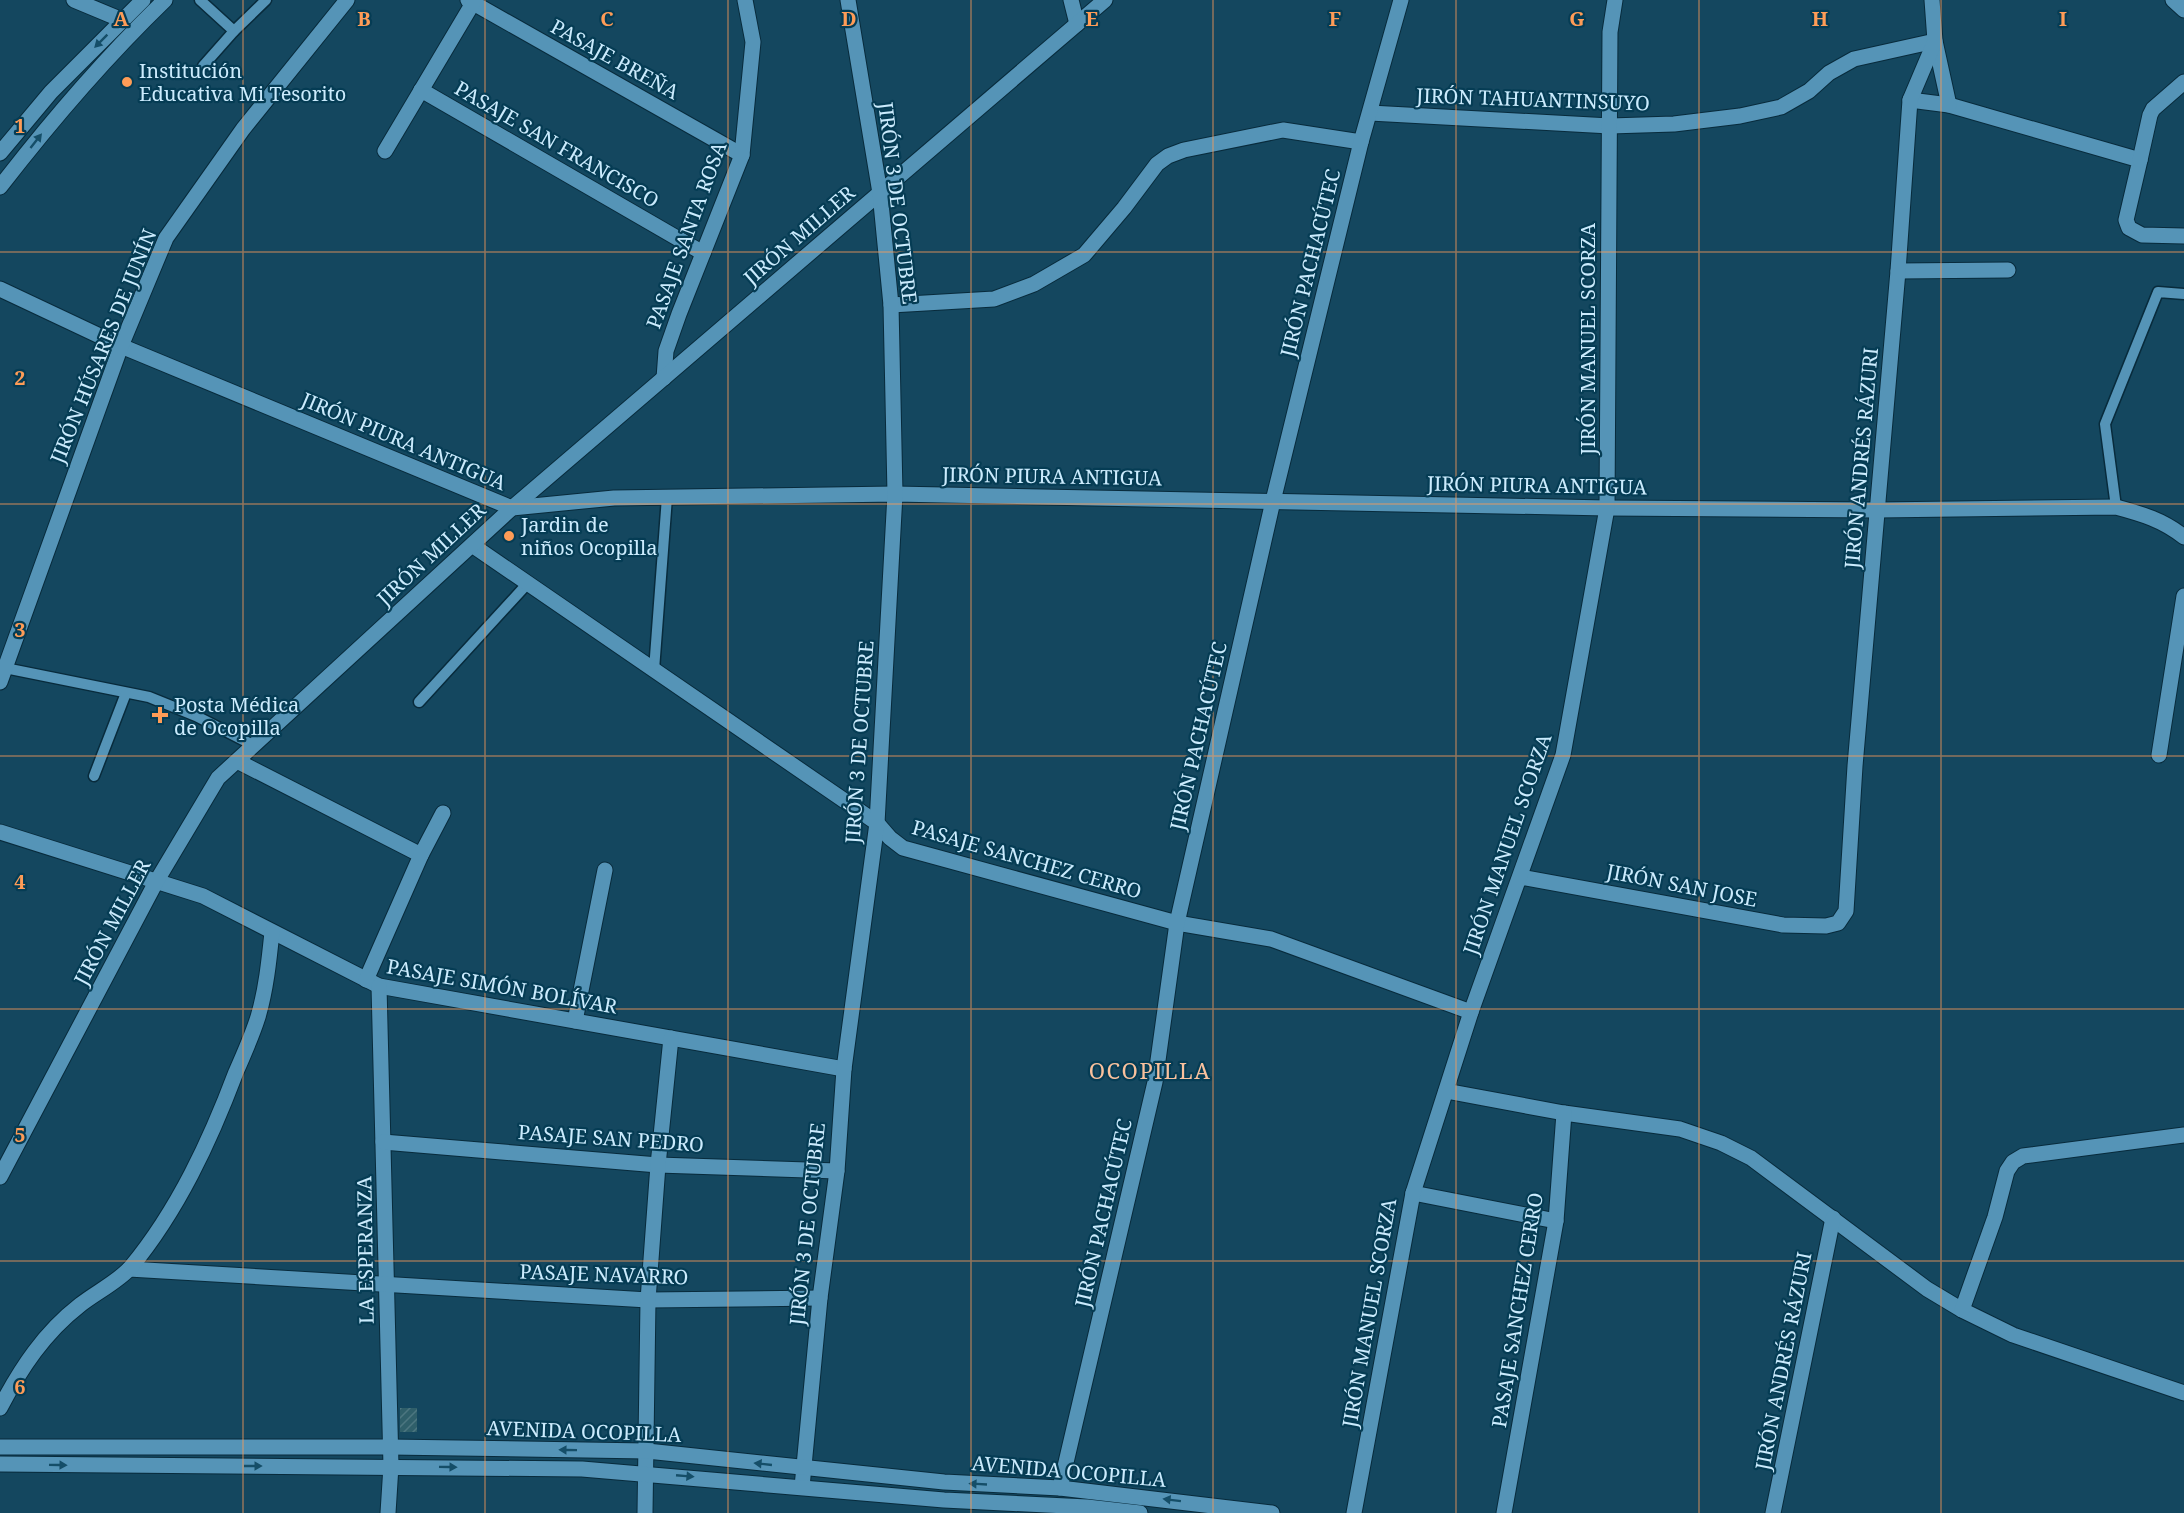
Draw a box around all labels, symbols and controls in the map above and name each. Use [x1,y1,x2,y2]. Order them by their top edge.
text: A [113,5,129,32]
text: B [357,5,371,32]
text: C [600,5,614,32]
text: D [841,5,857,32]
text: E [1085,5,1099,32]
text: F [1329,5,1341,32]
text: G [1569,5,1585,32]
text: H [1812,5,1828,32]
text: I [2059,5,2067,32]
street label: PASAJE BREÑA [546,13,685,106]
one-way arrow [95,33,109,47]
place label: Institución Educativa Mi Tesorito [139,57,346,107]
street label: PASAJE SAN FRANCISCO [450,74,664,214]
marker: Institución Educativa Mi Tesorito [120,75,134,89]
street label: JIRÓN TAHUANTINSUYO [1415,81,1650,117]
street label: JIRÓN 3 DE OCTUBRE [872,99,924,306]
text: 1 [14,112,26,139]
one-way arrow [29,133,41,148]
street label: PASAJE SANTA ROSA [640,137,733,332]
street label: JIRÓN PACHACÚTEC [1273,166,1346,361]
street label: JIRÓN MILLER [737,179,861,291]
street label: JIRÓN MANUEL SCORZA [1574,222,1601,456]
street label: JIRÓN HÚSARES DE JUNÍN [43,225,162,468]
street label: JIRÓN ANDRÉS RÁZURI [1838,346,1884,571]
text: 2 [14,364,26,391]
street label: JIRÓN PIURA ANTIGUA [297,385,511,497]
street label: JIRÓN PIURA ANTIGUA [941,461,1163,491]
street label: JIRÓN PIURA ANTIGUA [1426,470,1648,500]
street label: JIRÓN MILLER [370,496,492,612]
place label: Jardin de niños Ocopilla [520,511,658,561]
marker: Jardin de niños Ocopilla [502,529,516,543]
text: 3 [14,616,26,643]
street label: JIRÓN PACHACÚTEC [1163,639,1233,834]
street label: JIRÓN 3 DE OCTUBRE [838,640,880,845]
place label: Posta Médica de Ocopilla [174,691,299,741]
marker: Posta Médica de Ocopilla [151,706,169,724]
street label: JIRÓN MANUEL SCORZA [1456,729,1558,959]
street label: PASAJE SANCHEZ CERRO [909,813,1145,905]
street label: JIRÓN MILLER [67,853,157,991]
street label: JIRÓN SAN JOSE [1603,857,1760,913]
text: 4 [14,868,26,895]
street label: PASAJE SIMÓN BOLÍVAR [385,952,620,1020]
district label: OCOPILLA [1089,1055,1211,1085]
street label: JIRÓN PACHACÚTEC [1068,1116,1138,1311]
street label: PASAJE SAN PEDRO [517,1118,705,1158]
text: 5 [14,1121,26,1148]
street label: JIRÓN 3 DE OCTUBRE [783,1121,831,1328]
street label: LA ESPERANZA [350,1175,380,1324]
street label: PASAJE SANCHEZ CERRO [1485,1191,1549,1429]
street label: JIRÓN MANUEL SCORZA [1335,1195,1403,1431]
street label: JIRÓN ANDRÉS RÁZURI [1748,1250,1817,1473]
street label: PASAJE NAVARRO [519,1258,689,1290]
text: 6 [14,1373,26,1400]
street label: AVENIDA OCOPILLA [486,1414,683,1448]
one-way arrow [559,1446,578,1455]
street label: AVENIDA OCOPILLA [971,1449,1168,1493]
one-way arrow [753,1459,772,1469]
one-way arrow [49,1460,68,1470]
one-way arrow [244,1461,263,1471]
one-way arrow [439,1462,458,1472]
one-way arrow [676,1471,695,1481]
one-way arrow [968,1479,987,1488]
one-way arrow [1162,1496,1181,1505]

